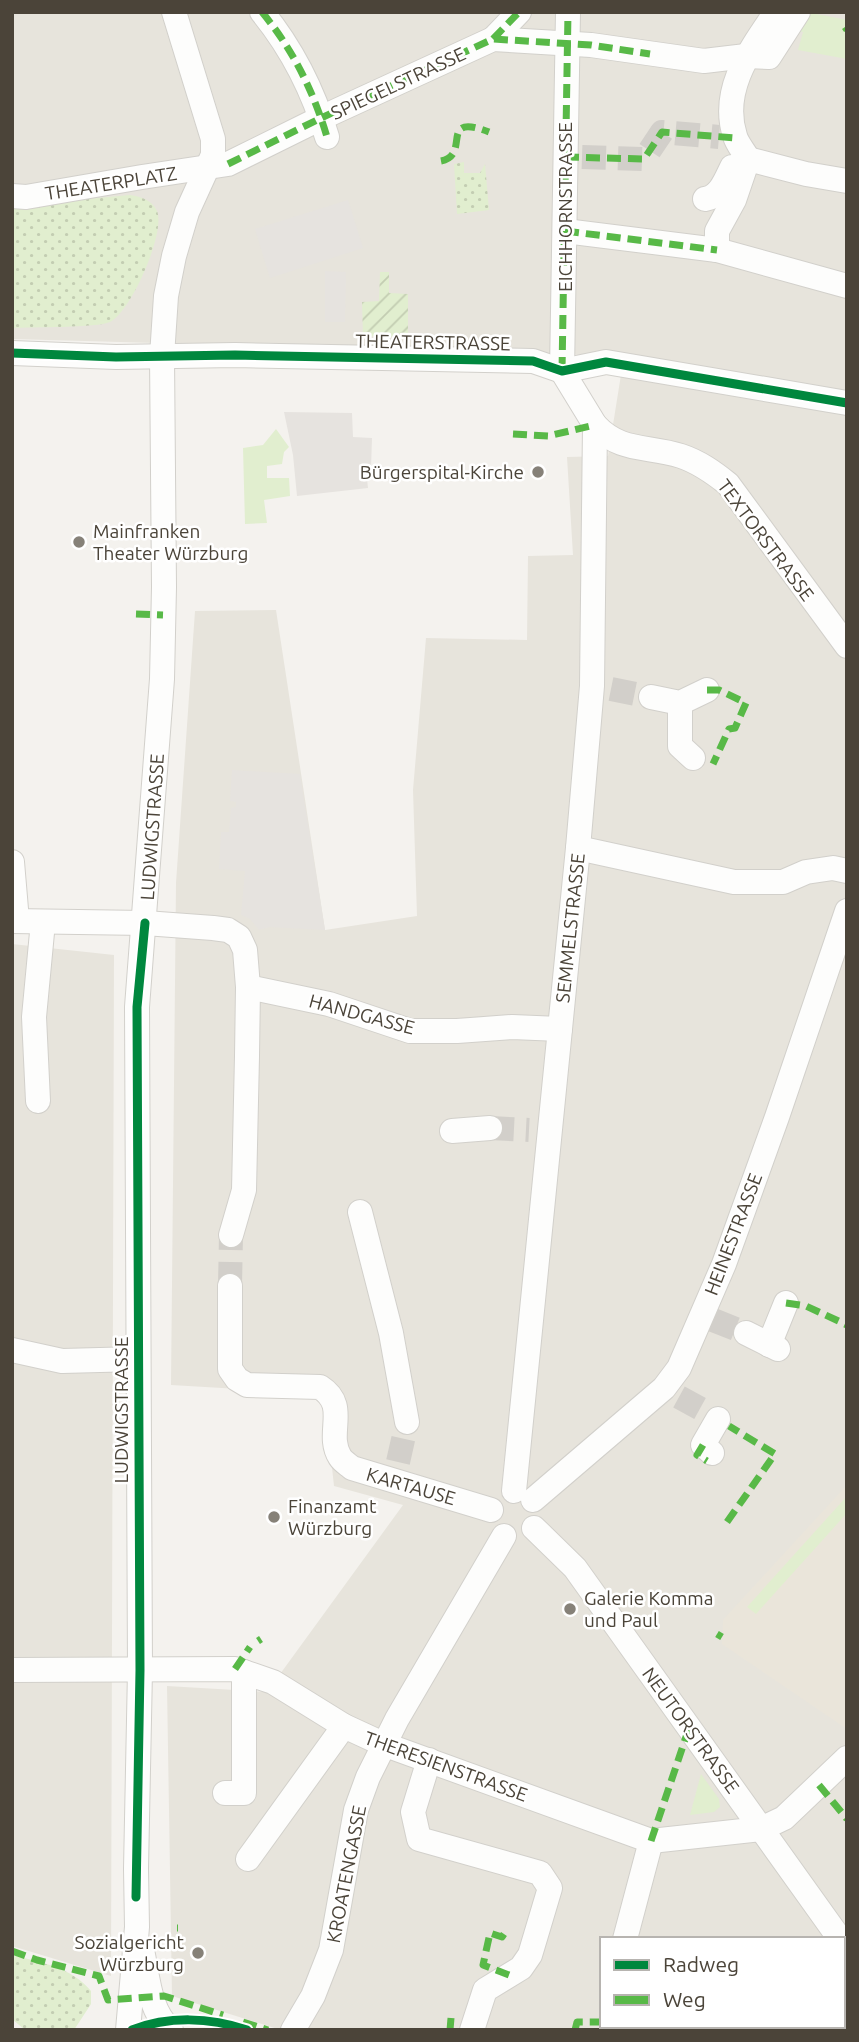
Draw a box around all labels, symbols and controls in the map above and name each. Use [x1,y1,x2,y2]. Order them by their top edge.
street label: SPIEGELSTRASSE [327,42,469,124]
street label: EICHHORNSTRASSE [554,122,576,292]
street label: THEATERPLATZ [43,162,179,204]
street label: THEATERSTRASSE [355,330,511,354]
place label: Bürgerspital-Kirche [360,461,524,483]
marker: Bürgerspital-Kirche [530,464,546,480]
street label: TEXTORSTRASSE [713,475,819,605]
place label: Mainfranken Theater Würzburg [93,520,248,564]
marker: Mainfranken Theater Würzburg [71,534,87,550]
street label: LUDWIGSTRASSE [136,753,168,901]
street label: SEMMELSTRASSE [551,852,589,1004]
street label: HANDGASSE [307,989,417,1039]
street label: HEINESTRASSE [700,1170,766,1298]
street label: LUDWIGSTRASSE [110,1337,132,1483]
street label: KARTAUSE [364,1463,458,1509]
place label: Finanzamt Würzburg [288,1495,377,1539]
marker: Finanzamt Würzburg [266,1509,282,1525]
place label: Galerie Komma und Paul [584,1587,714,1631]
marker: Galerie Komma und Paul [562,1601,578,1617]
street label: NEUTORSTRASSE [638,1663,744,1797]
street label: THERESIENSTRASSE [361,1726,531,1806]
street label: KROATENGASSE [322,1803,370,1945]
place label: Sozialgericht Würzburg [75,1931,185,1975]
legend [600,1937,845,2028]
marker: Sozialgericht Würzburg [190,1945,206,1961]
text: Radweg [663,1952,739,1976]
text: Weg [663,1987,706,2011]

